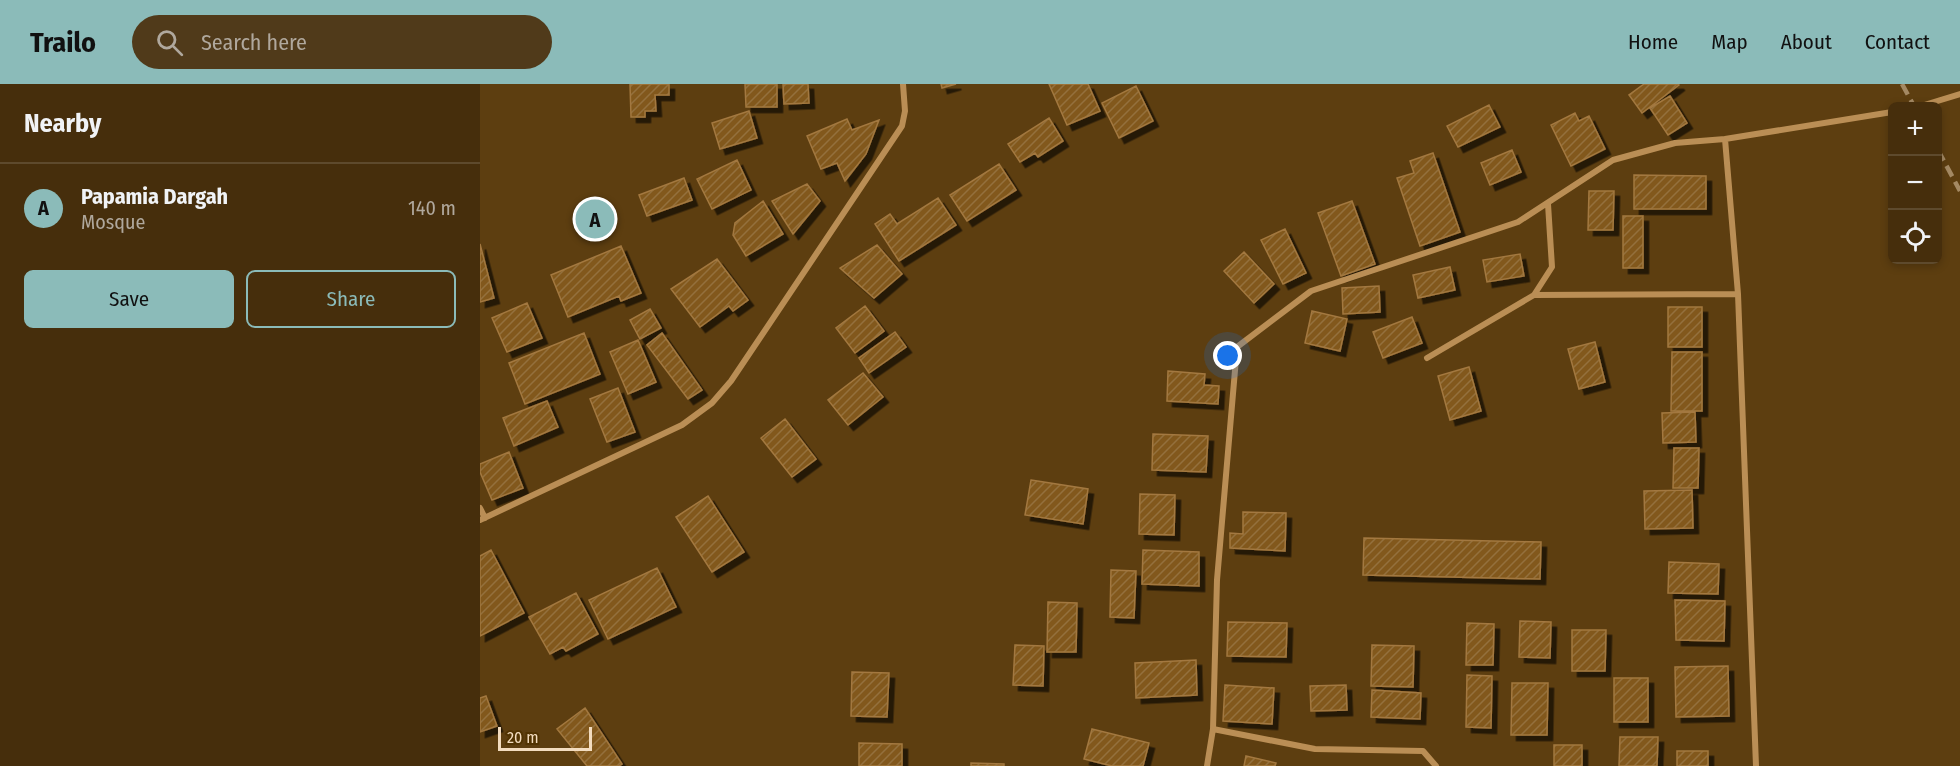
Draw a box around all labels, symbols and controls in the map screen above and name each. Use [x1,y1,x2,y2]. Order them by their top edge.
search box [132,15,552,69]
text: Trailo [30,26,96,59]
icon: search [153,26,186,59]
text: Search here [201,29,307,56]
text: Home [1628,29,1678,55]
text: Map [1711,29,1748,55]
text: About [1781,29,1832,55]
text: Contact [1865,29,1930,55]
map controls [1888,102,1942,264]
button: + [1888,102,1942,156]
text: Nearby [24,108,101,139]
button: − [1888,156,1942,210]
text: Papamia Dargah [81,183,228,210]
text: A [38,196,49,220]
text: 140 m [408,196,456,220]
pin: A [576,196,614,242]
text: Mosque [81,210,145,234]
button: locate [1888,210,1942,264]
button: Save [24,270,234,328]
button: Share [246,270,456,328]
your location [1213,341,1242,370]
scale bar [498,724,592,752]
text: 20 m [507,728,538,747]

